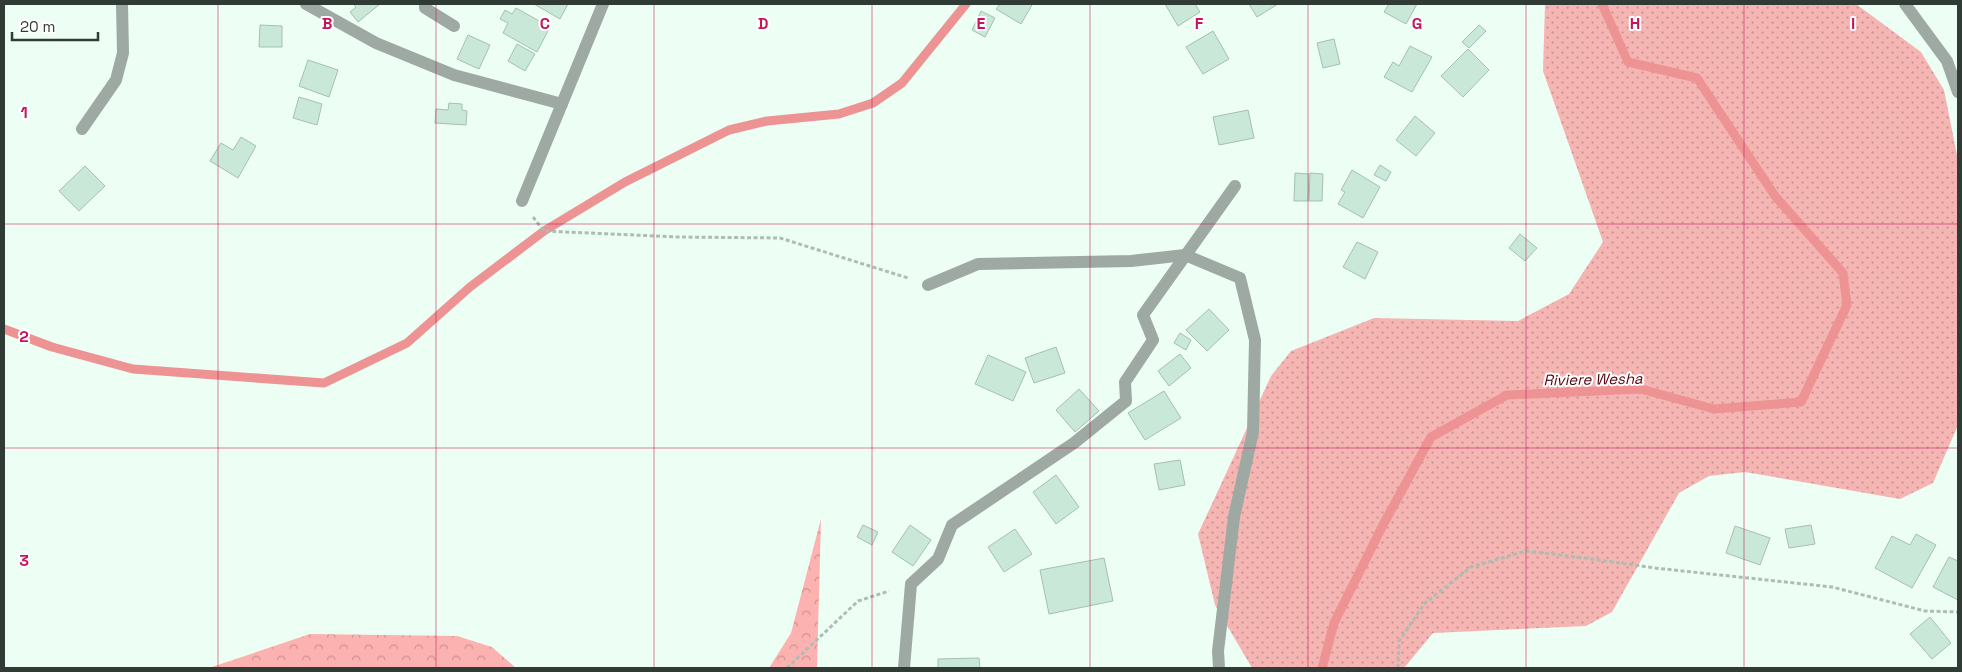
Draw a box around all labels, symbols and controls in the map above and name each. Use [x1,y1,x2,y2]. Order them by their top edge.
scale bar [12,10,99,42]
text: B [322,13,332,34]
text: C [540,13,550,34]
text: D [758,13,768,34]
text: E [977,13,986,34]
text: F [1195,13,1204,34]
text: G [1412,13,1422,34]
text: H [1630,13,1640,34]
text: I [1851,13,1855,34]
text: 20 m [20,17,55,36]
text: 1 [20,102,28,123]
text: 2 [19,326,29,347]
water label: Riviere Wesha [1543,369,1643,389]
text: 3 [19,550,29,571]

